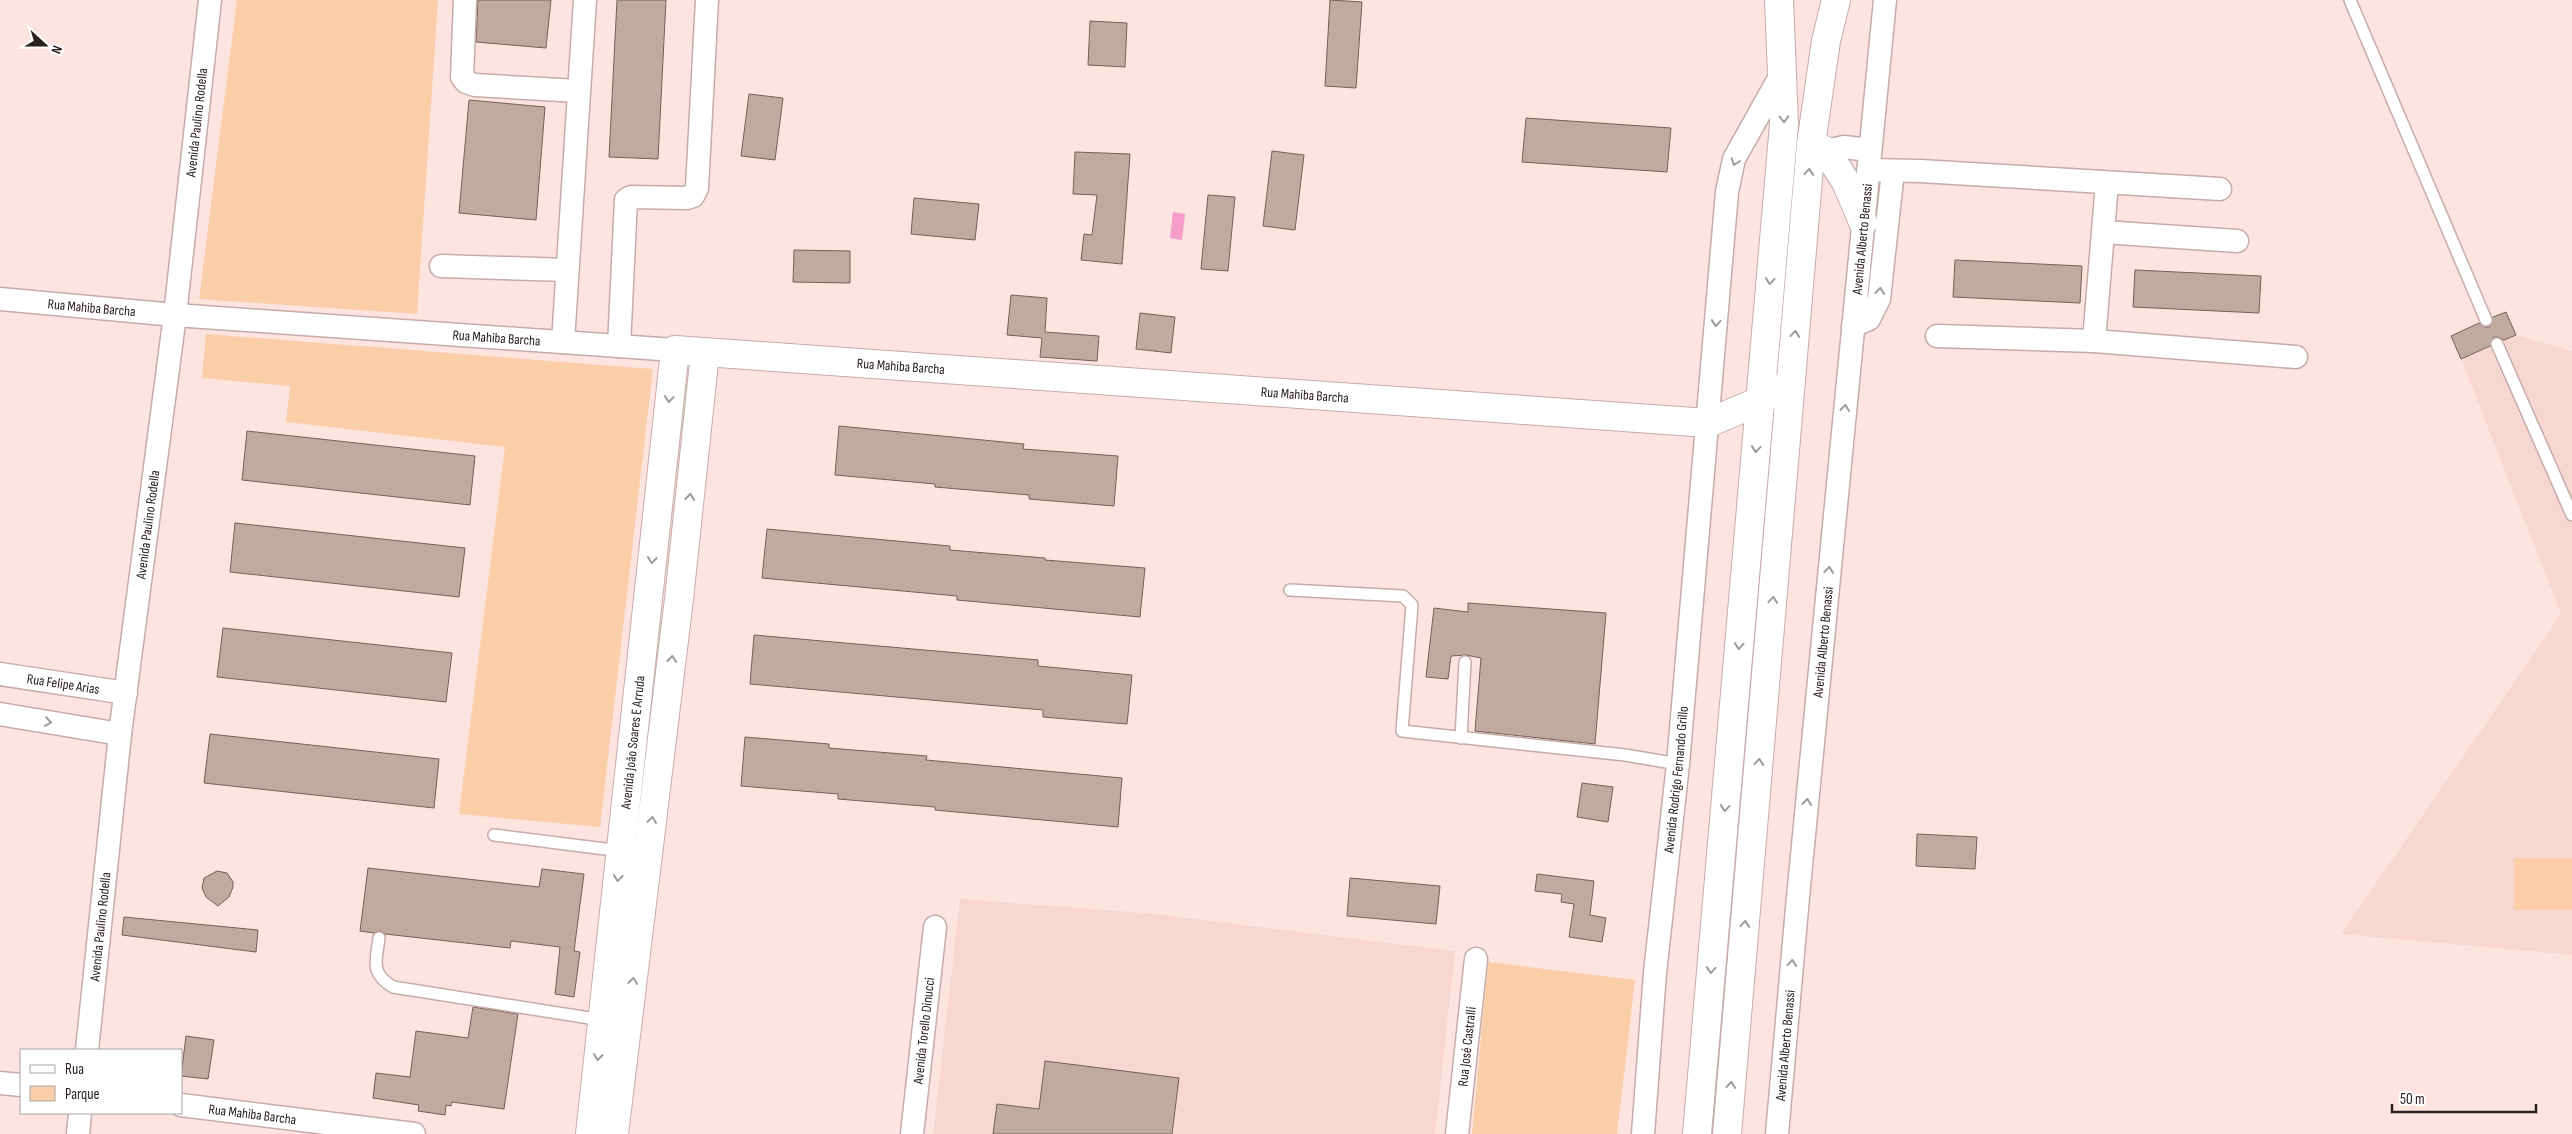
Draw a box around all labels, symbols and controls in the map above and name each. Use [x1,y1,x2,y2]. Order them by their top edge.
north arrow [20,20,70,70]
text: N [47,43,66,56]
street label: Avenida Paulino Rodella [182,67,211,179]
one-way arrow [1778,115,1789,123]
one-way arrow [1730,157,1740,165]
one-way arrow [1803,167,1814,175]
street label: Avenida Alberto Benassi [1848,183,1876,296]
one-way arrow [1765,277,1776,285]
one-way arrow [1874,286,1885,294]
street label: Rua Mahiba Barcha [47,295,136,320]
one-way arrow [1711,319,1722,327]
street label: Rua Mahiba Barcha [452,326,541,349]
one-way arrow [1790,329,1801,337]
street label: Rua Mahiba Barcha [856,354,945,378]
street label: Rua Mahiba Barcha [1260,383,1349,406]
one-way arrow [664,395,675,403]
one-way arrow [1839,404,1850,412]
one-way arrow [1751,445,1762,453]
street label: Avenida Paulino Rodella [132,469,163,581]
one-way arrow [684,493,695,501]
one-way arrow [647,557,658,565]
one-way arrow [1823,566,1834,574]
street label: Avenida Alberto Benassi [1809,586,1837,699]
one-way arrow [1767,595,1778,603]
one-way arrow [1734,642,1745,650]
one-way arrow [666,654,677,662]
street label: Rua Felipe Arias [26,670,101,697]
street label: Avenida João Soares E Arruda [617,675,648,811]
street label: Avenida Rodrigo Fernando Grillo [1660,705,1691,855]
one-way arrow [44,716,52,726]
one-way arrow [1753,757,1764,765]
one-way arrow [1801,797,1812,805]
one-way arrow [1720,804,1731,812]
one-way arrow [646,816,657,824]
street label: Avenida Paulino Rodella [86,871,114,983]
one-way arrow [612,875,623,883]
one-way arrow [1739,919,1750,927]
one-way arrow [1786,959,1797,967]
one-way arrow [1706,966,1717,974]
street label: Avenida Torello Dinucci [909,976,938,1086]
one-way arrow [627,977,638,985]
street label: Avenida Alberto Benassi [1771,989,1798,1103]
street label: Rua José Castralli [1454,1006,1479,1087]
legend [20,1049,182,1114]
one-way arrow [593,1054,604,1062]
text: Rua [65,1060,84,1079]
one-way arrow [1725,1081,1736,1089]
scale bar [2392,1082,2536,1114]
text: Parque [65,1085,100,1104]
text: 50 m [2400,1090,2425,1109]
street label: Rua Mahiba Barcha [208,1100,297,1128]

